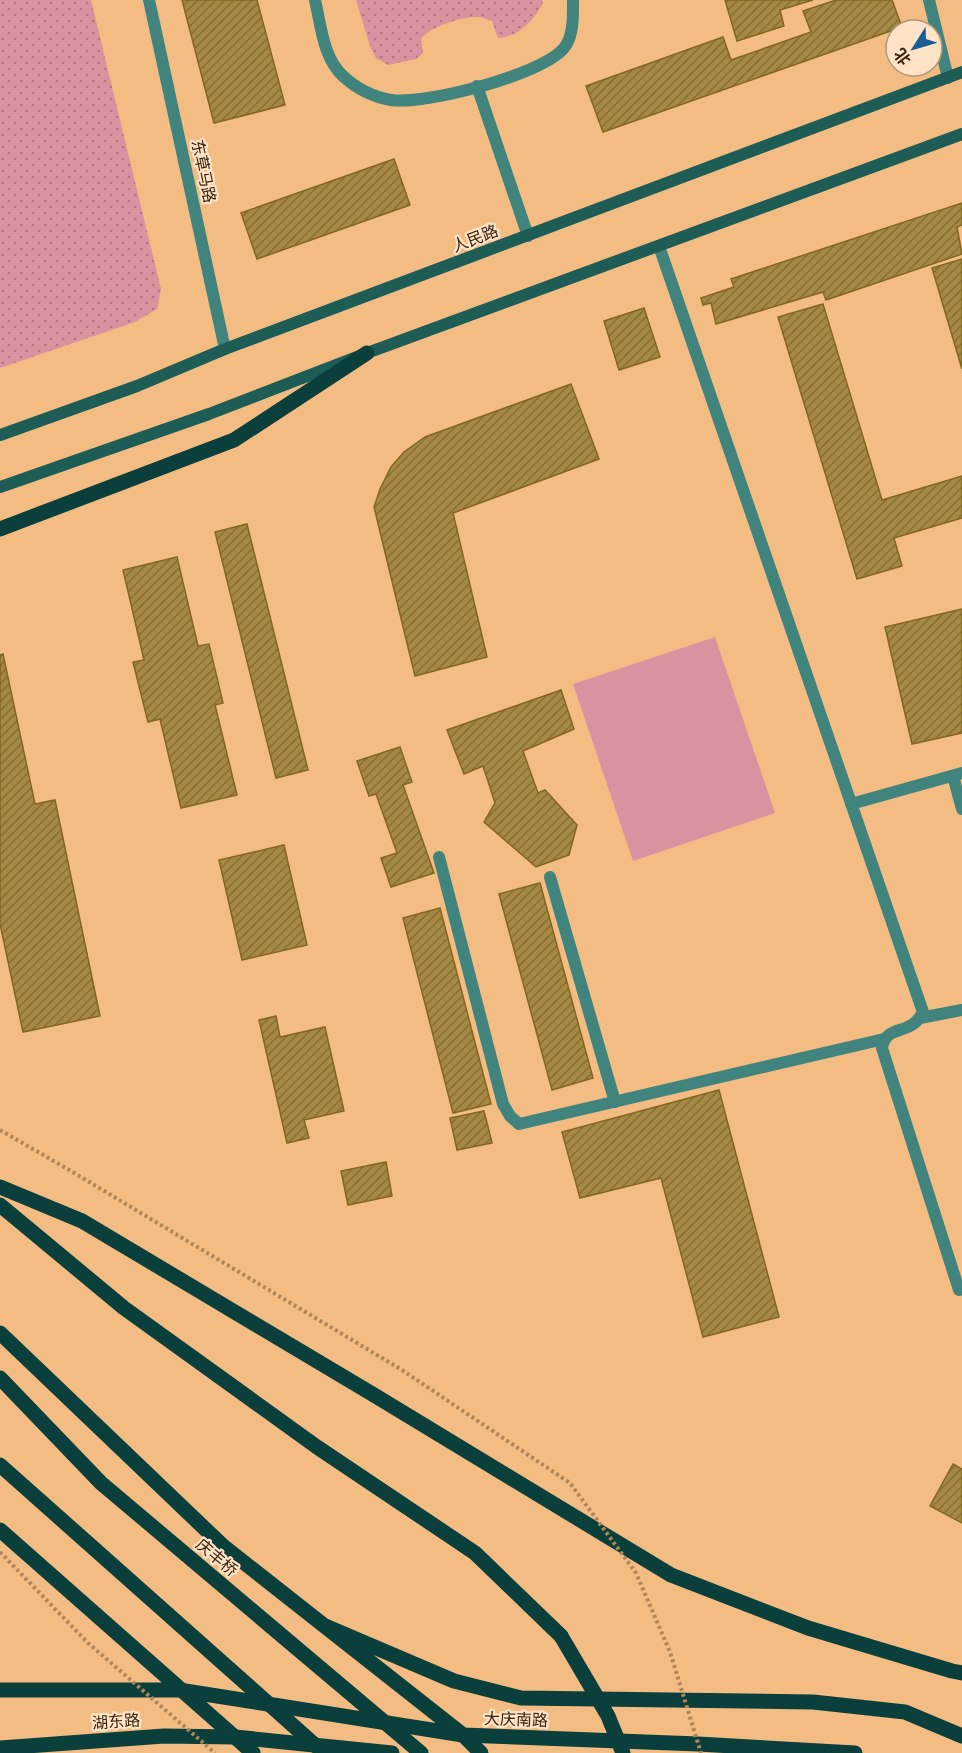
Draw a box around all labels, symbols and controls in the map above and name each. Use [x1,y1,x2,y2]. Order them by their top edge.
north arrow [884,18,944,78]
text: 北 [891,45,914,68]
street label: 东草马路 [189,138,218,204]
street label: 人民路 [450,222,501,255]
street label: 庆丰桥 [193,1535,241,1579]
street label: 大庆南路 [484,1710,548,1729]
street label: 湖东路 [91,1711,141,1732]

